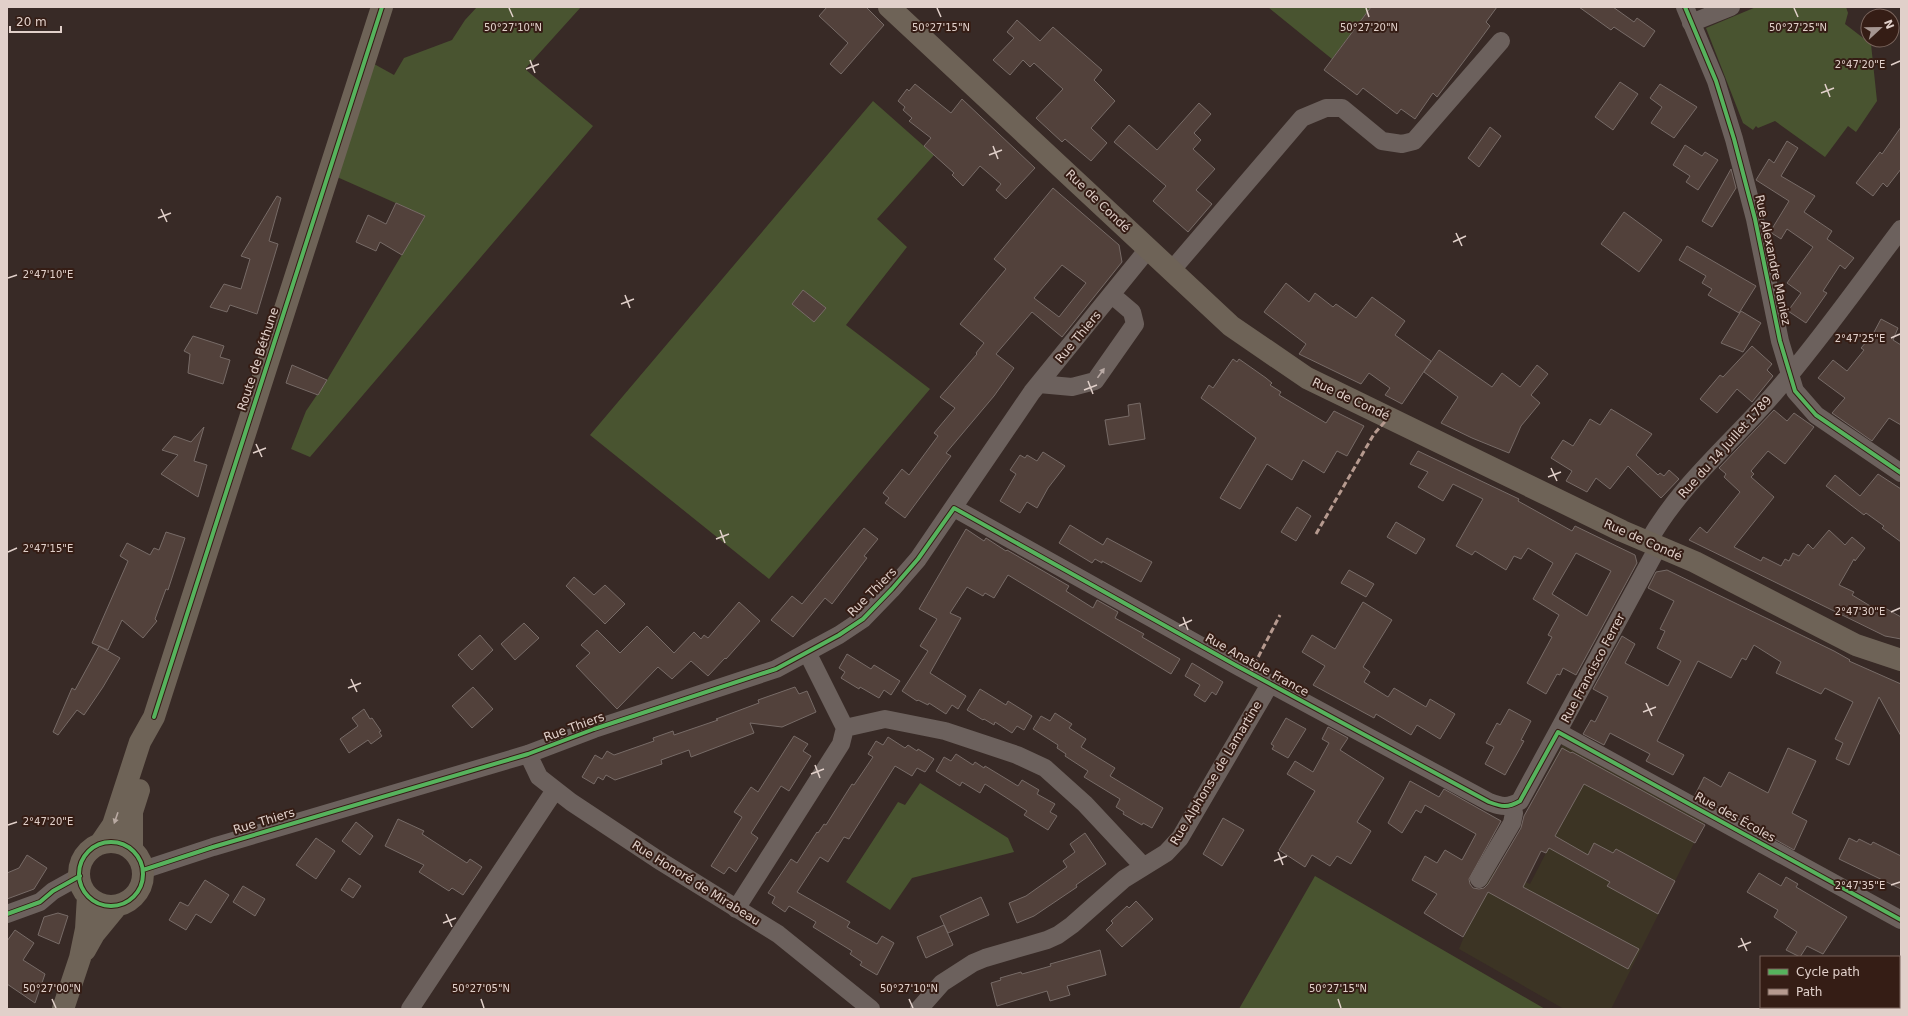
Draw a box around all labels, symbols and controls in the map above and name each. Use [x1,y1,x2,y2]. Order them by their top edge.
scale bar [10,8,61,34]
north arrow [1860,8,1900,48]
text: 20 m [16,15,47,29]
text: N [1881,18,1897,31]
text: 50°27'10"N [484,22,542,33]
text: 50°27'15"N [912,22,970,33]
text: 50°27'20"N [1340,22,1398,33]
text: 50°27'25"N [1769,22,1827,33]
text: 2°47'20"E [1835,59,1885,70]
street label: Rue de Condé [1063,167,1133,235]
street label: Rue Alexandre Maniez [1752,193,1794,327]
text: 2°47'10"E [23,269,73,280]
street label: Route de Béthune [235,305,281,413]
street label: Rue Thiers [1052,308,1104,366]
text: 2°47'25"E [1835,333,1885,344]
one-way arrow [1096,367,1105,378]
street label: Rue de Condé [1310,375,1392,423]
street label: Rue du 14 Juillet 1789 [1676,393,1774,501]
street label: Rue de Condé [1602,517,1684,563]
text: 2°47'15"E [23,543,73,554]
street label: Rue Thiers [845,565,899,619]
text: 2°47'30"E [1835,606,1885,617]
street label: Rue Francisco Ferrer [1558,611,1628,725]
street label: Rue Anatole France [1203,631,1311,699]
street label: Rue Alphonse de Lamartine [1167,698,1265,848]
street label: Rue Thiers [542,710,606,744]
street label: Rue des Écoles [1692,788,1778,845]
street label: Rue Thiers [232,805,296,837]
one-way arrow [112,812,118,824]
text: 2°47'20"E [23,816,73,827]
street label: Rue Honoré de Mirabeau [629,838,763,928]
text: 2°47'35"E [1835,880,1885,891]
legend [1760,956,1900,1008]
text: Cycle path [1796,965,1860,979]
text: 50°27'00"N [23,983,81,994]
text: 50°27'05"N [452,983,510,994]
text: 50°27'10"N [880,983,938,994]
text: 50°27'15"N [1309,983,1367,994]
text: Path [1796,985,1822,999]

